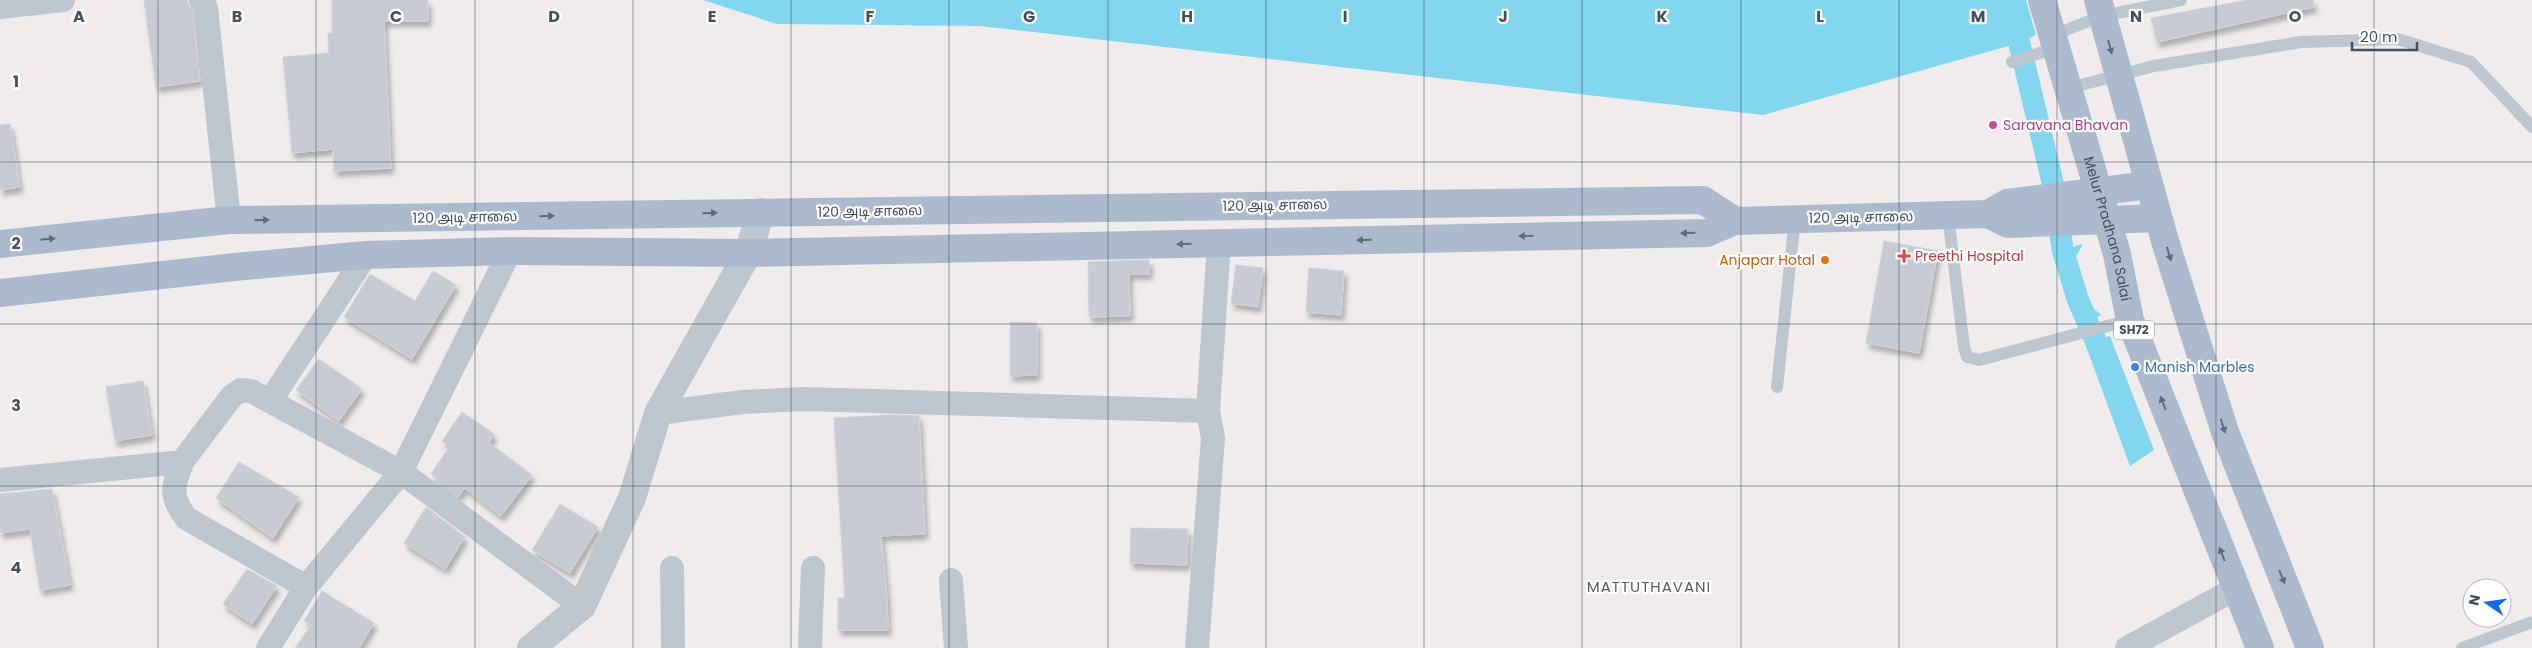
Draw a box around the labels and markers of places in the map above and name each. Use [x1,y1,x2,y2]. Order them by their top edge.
place label: Saravana Bhavan [2003,115,2128,135]
marker: Saravana Bhavan [1987,119,1999,131]
place label: Preethi Hospital [1915,246,2024,266]
marker: Preethi Hospital [1897,249,1911,263]
place label: Anjapar Hotal [1719,250,1815,270]
marker: Anjapar Hotal [1819,254,1831,266]
place label: Manish Marbles [2145,357,2255,377]
marker: Manish Marbles [2129,361,2141,373]

